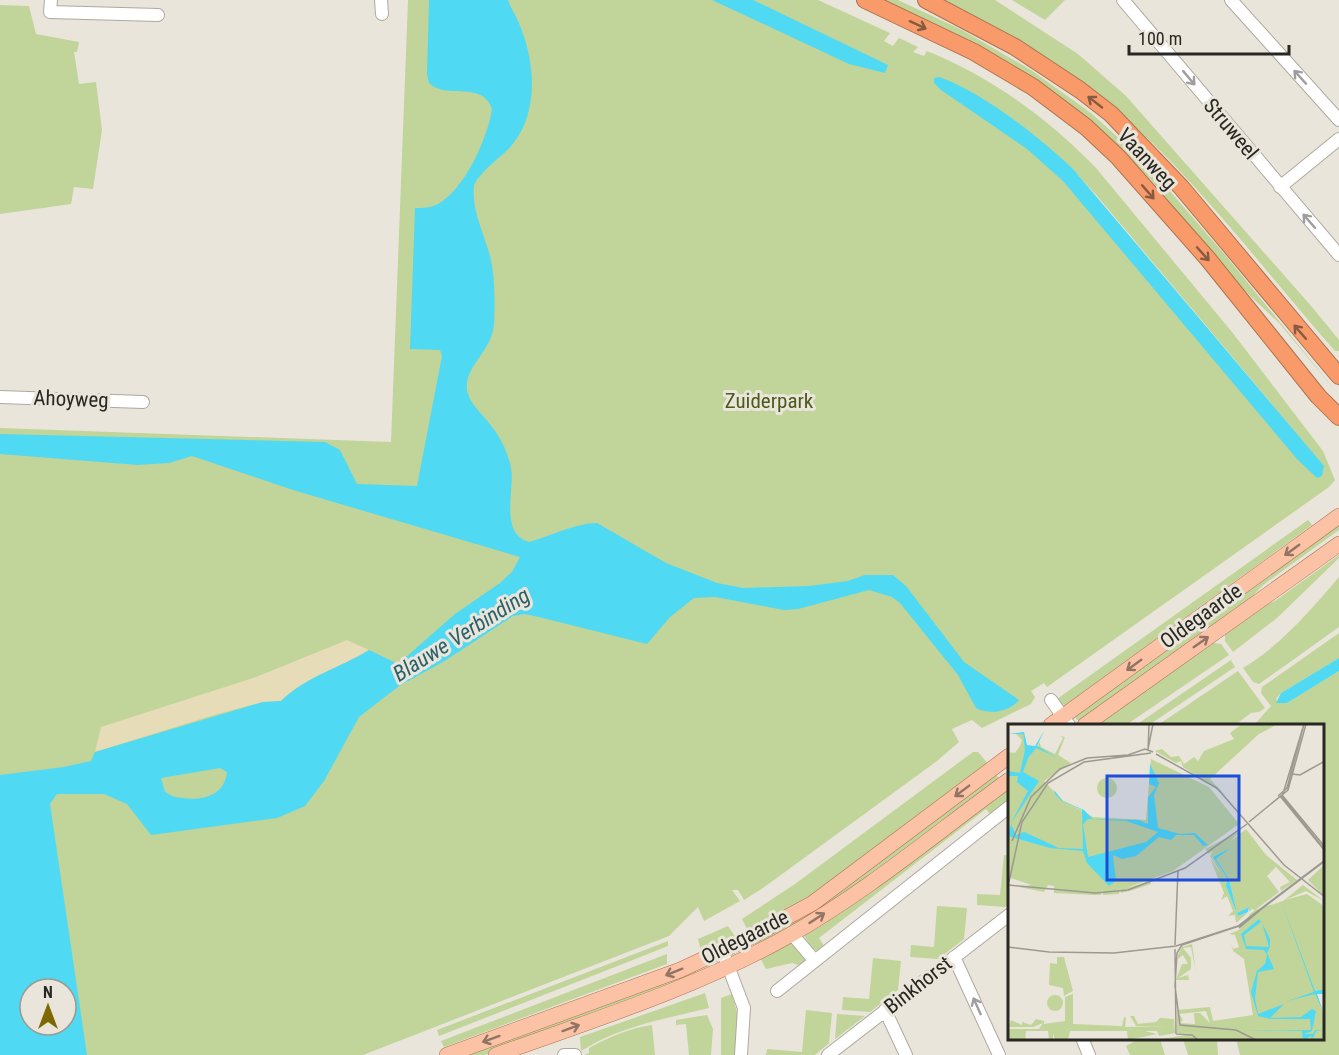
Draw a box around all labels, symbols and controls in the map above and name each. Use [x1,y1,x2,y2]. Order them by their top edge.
scale bar [1129,18,1290,56]
one-way arrow [909,20,927,32]
text: 100 m [1138,28,1182,49]
one-way arrow [1293,69,1307,84]
one-way arrow [1182,70,1196,85]
street label: Struweel [1199,94,1263,164]
one-way arrow [1088,95,1104,108]
street label: Vaanweg [1112,123,1182,195]
one-way arrow [1141,184,1155,199]
one-way arrow [1303,213,1316,229]
one-way arrow [1196,246,1210,261]
one-way arrow [1293,325,1307,340]
street label: Ahoyweg [33,386,109,412]
park label: Zuiderpark [725,389,814,413]
one-way arrow [1284,544,1300,557]
street label: Oldegaarde [1156,578,1246,654]
water label: Blauwe Verbinding [388,582,534,686]
one-way arrow [1192,636,1208,648]
one-way arrow [1126,659,1142,671]
inset map [1008,724,1324,1040]
one-way arrow [955,785,971,797]
street label: Oldegaarde [697,905,793,969]
one-way arrow [809,912,825,924]
street label: Binkhorst [880,951,956,1019]
one-way arrow [665,967,684,978]
north arrow [18,977,78,1037]
text: N [43,983,53,1002]
one-way arrow [970,997,981,1015]
one-way arrow [561,1022,580,1033]
one-way arrow [482,1034,501,1045]

